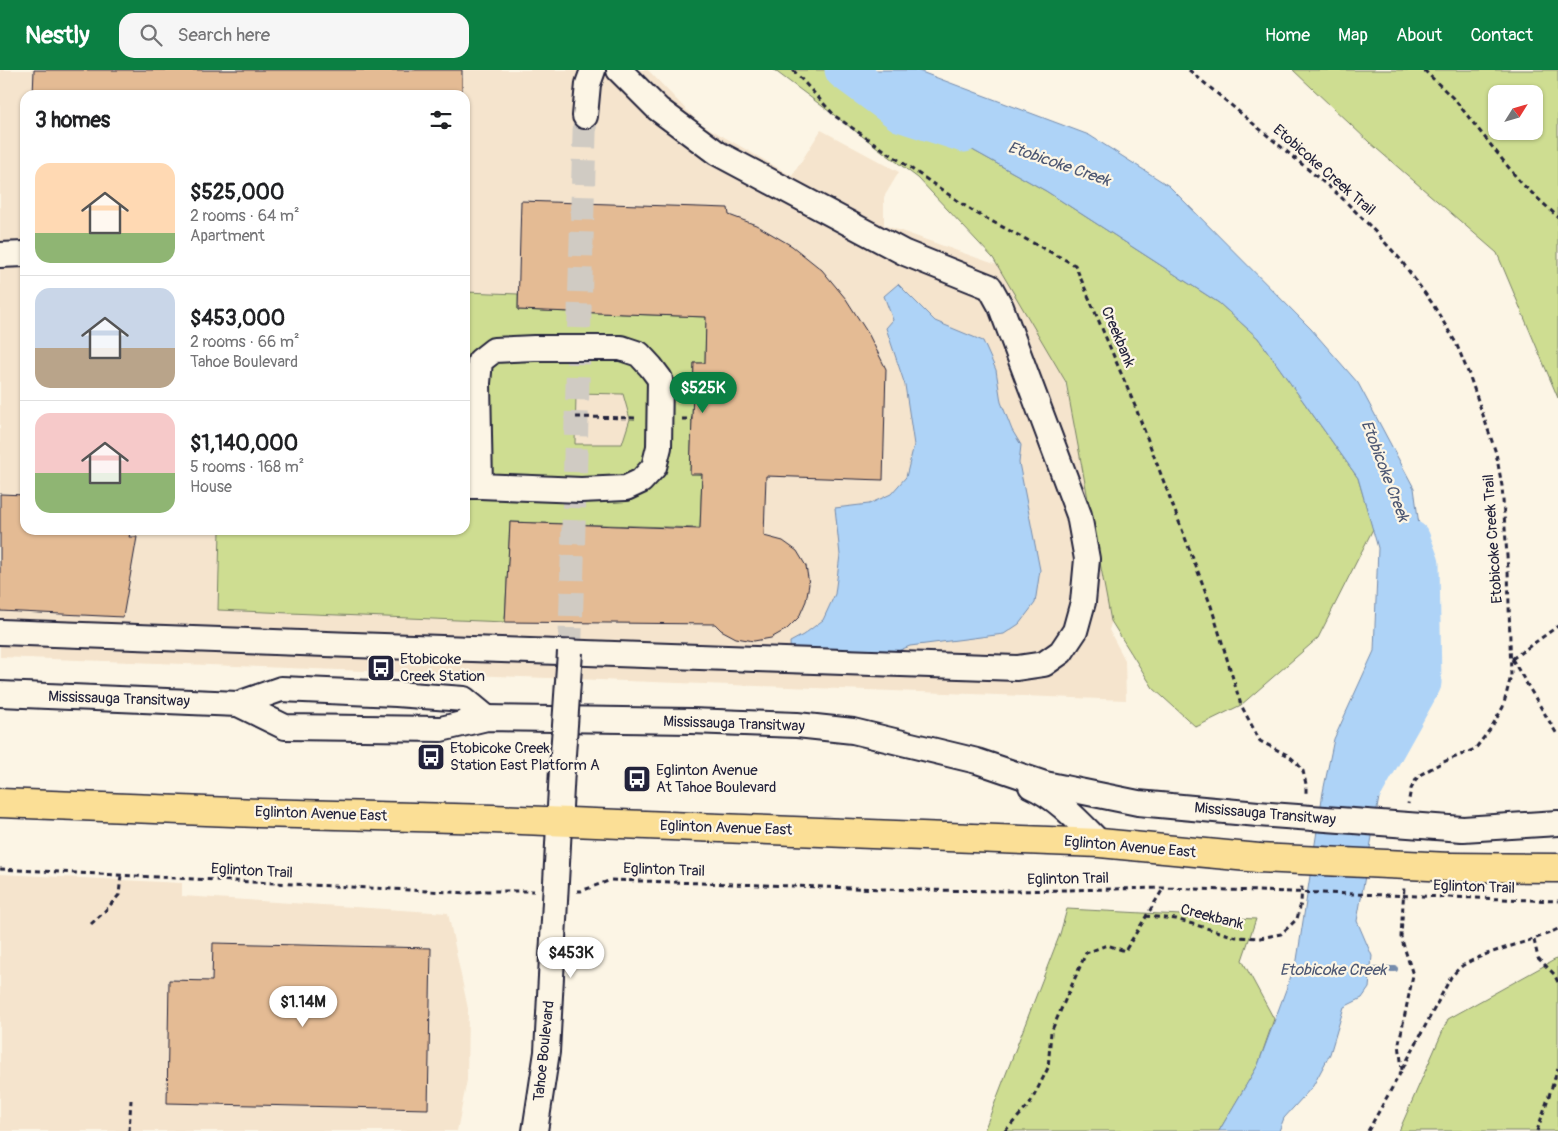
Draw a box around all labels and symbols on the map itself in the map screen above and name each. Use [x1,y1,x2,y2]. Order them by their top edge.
north arrow [1488,85,1542,140]
street label: Etobicoke Creek Trail [1269,120,1379,220]
water label: Etobicoke Creek [1005,137,1114,191]
street label: Creekbank [1097,304,1140,371]
pin: $525K [668,372,738,414]
water label: Etobicoke Creek [1357,418,1414,526]
street label: Etobicoke Creek Trail [1479,474,1507,604]
place label: Etobicoke Creek Station [400,650,485,686]
bus stop icon: Etobicoke Creek Station [366,653,396,683]
street label: Mississauga Transitway [48,687,191,711]
street label: Mississauga Transitway [663,712,806,736]
place label: Etobicoke Creek Station East Platform A [450,739,600,775]
bus stop icon: Etobicoke Creek Station East Platform A [416,742,446,772]
place label: Eglinton Avenue At Tahoe Boulevard [656,761,776,797]
bus stop icon: Eglinton Avenue At Tahoe Boulevard [622,764,652,794]
street label: Mississauga Transitway [1194,798,1337,830]
street label: Eglinton Avenue East [255,802,388,826]
street label: Eglinton Avenue East [660,816,793,840]
street label: Eglinton Avenue East [1063,832,1198,862]
street label: Eglinton Trail [211,859,293,883]
street label: Eglinton Trail [623,859,705,881]
street label: Eglinton Trail [1027,869,1109,889]
street label: Eglinton Trail [1433,876,1515,898]
street label: Creekbank [1179,900,1246,934]
pin: $453K [536,936,606,979]
water label: Etobicoke Creek [1280,960,1388,980]
pin: $1.14M [262,986,344,1028]
street label: Tahoe Boulevard [529,1000,559,1102]

